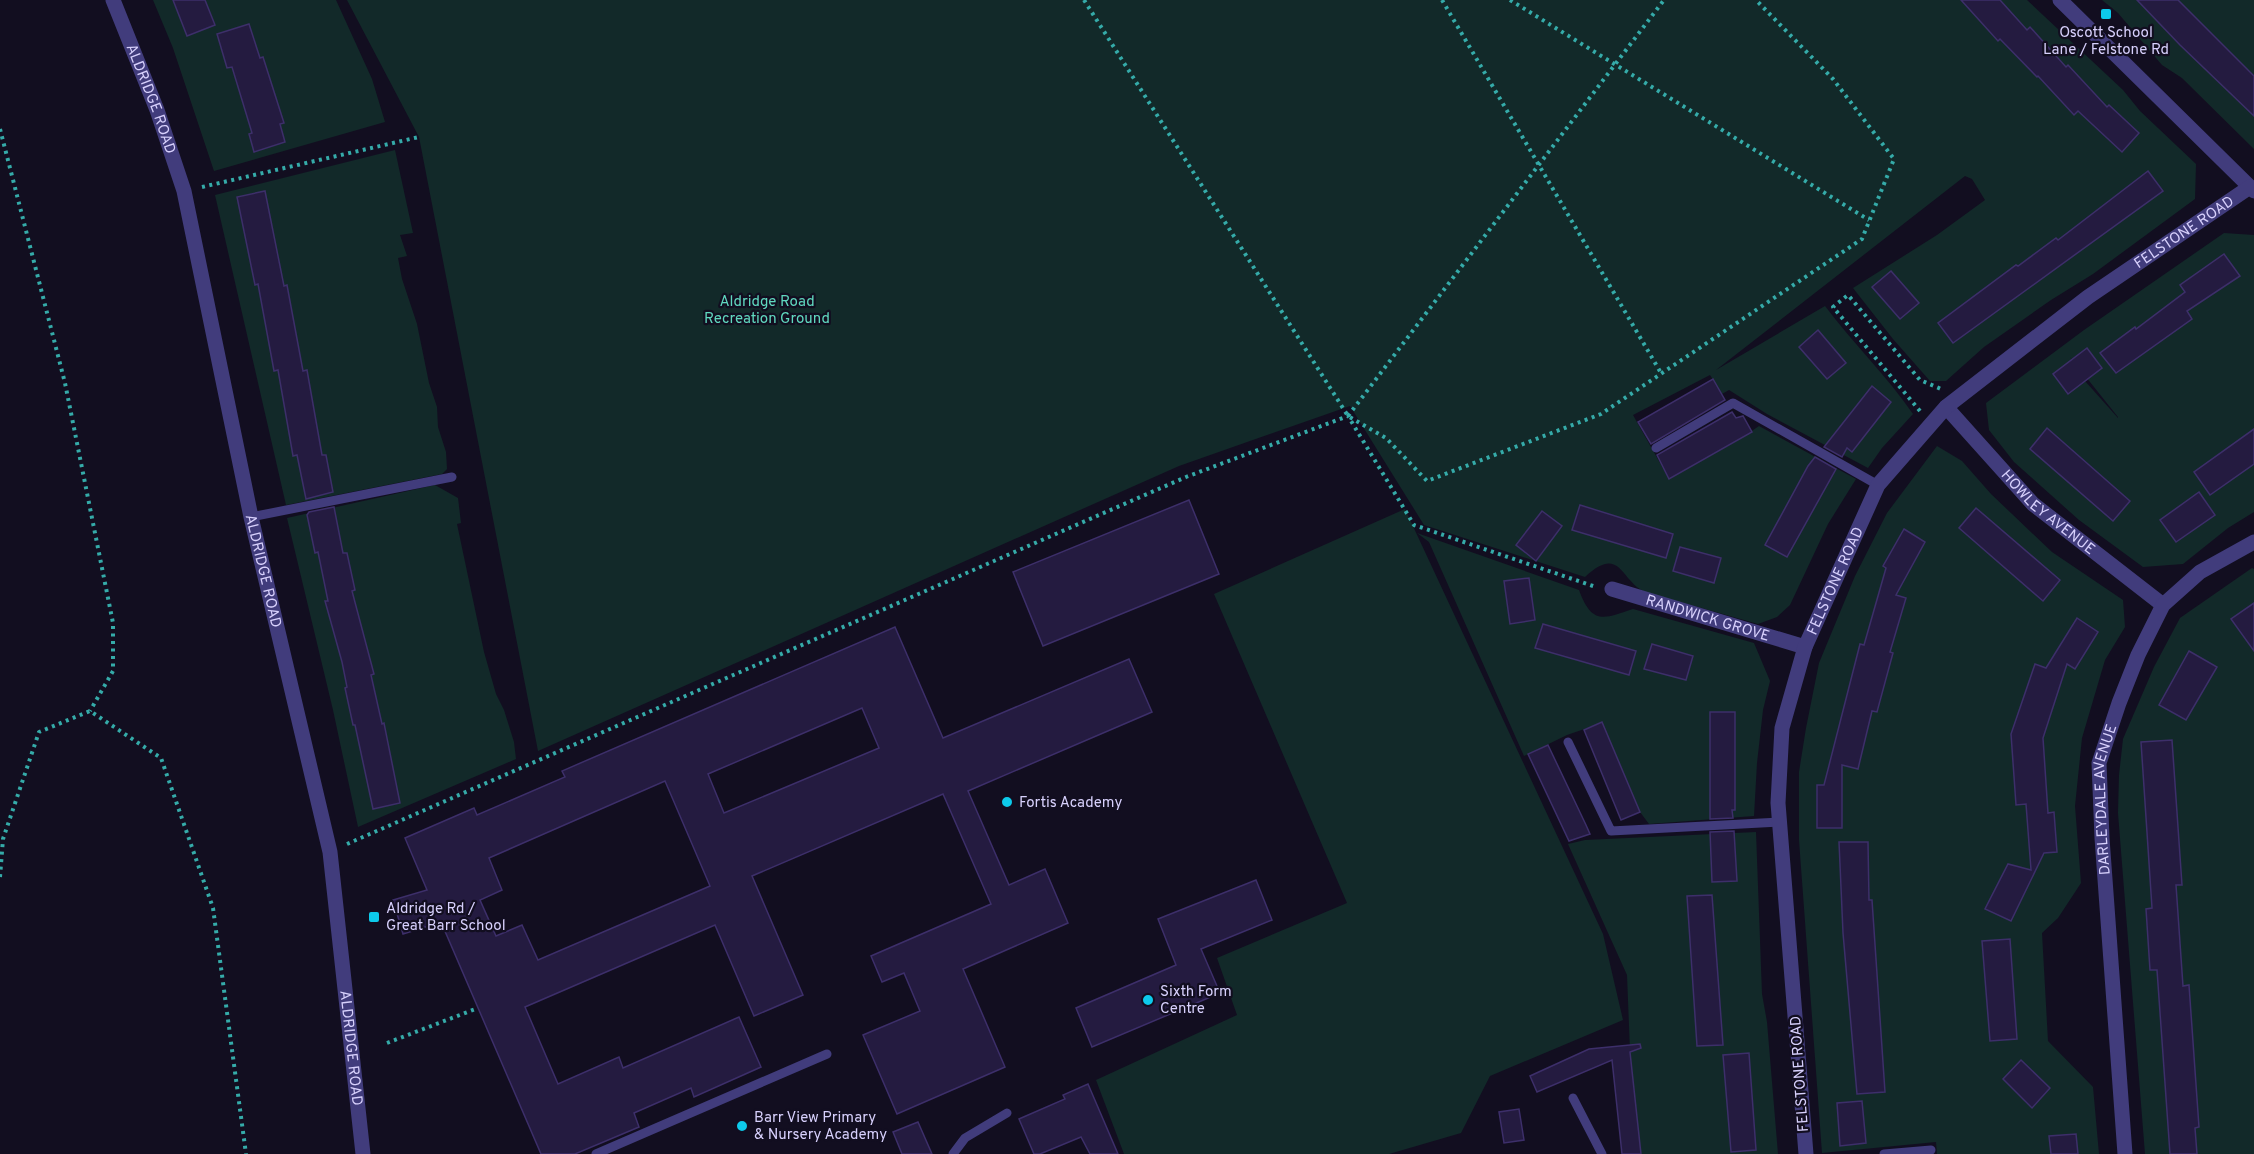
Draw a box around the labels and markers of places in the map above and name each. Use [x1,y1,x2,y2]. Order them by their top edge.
marker: Oscott School Lane / Felstone Rd [2099,7,2113,21]
place label: Oscott School Lane / Felstone Rd [2043,24,2169,60]
place label: Fortis Academy [1019,794,1123,813]
marker: Fortis Academy [1000,795,1014,809]
place label: Aldridge Rd / Great Barr School [386,900,506,936]
marker: Aldridge Rd / Great Barr School [367,910,381,924]
place label: Sixth Form Centre [1160,983,1232,1019]
marker: Sixth Form Centre [1141,993,1155,1007]
place label: Barr View Primary & Nursery Academy [754,1109,887,1145]
marker: Barr View Primary & Nursery Academy [735,1119,749,1133]

